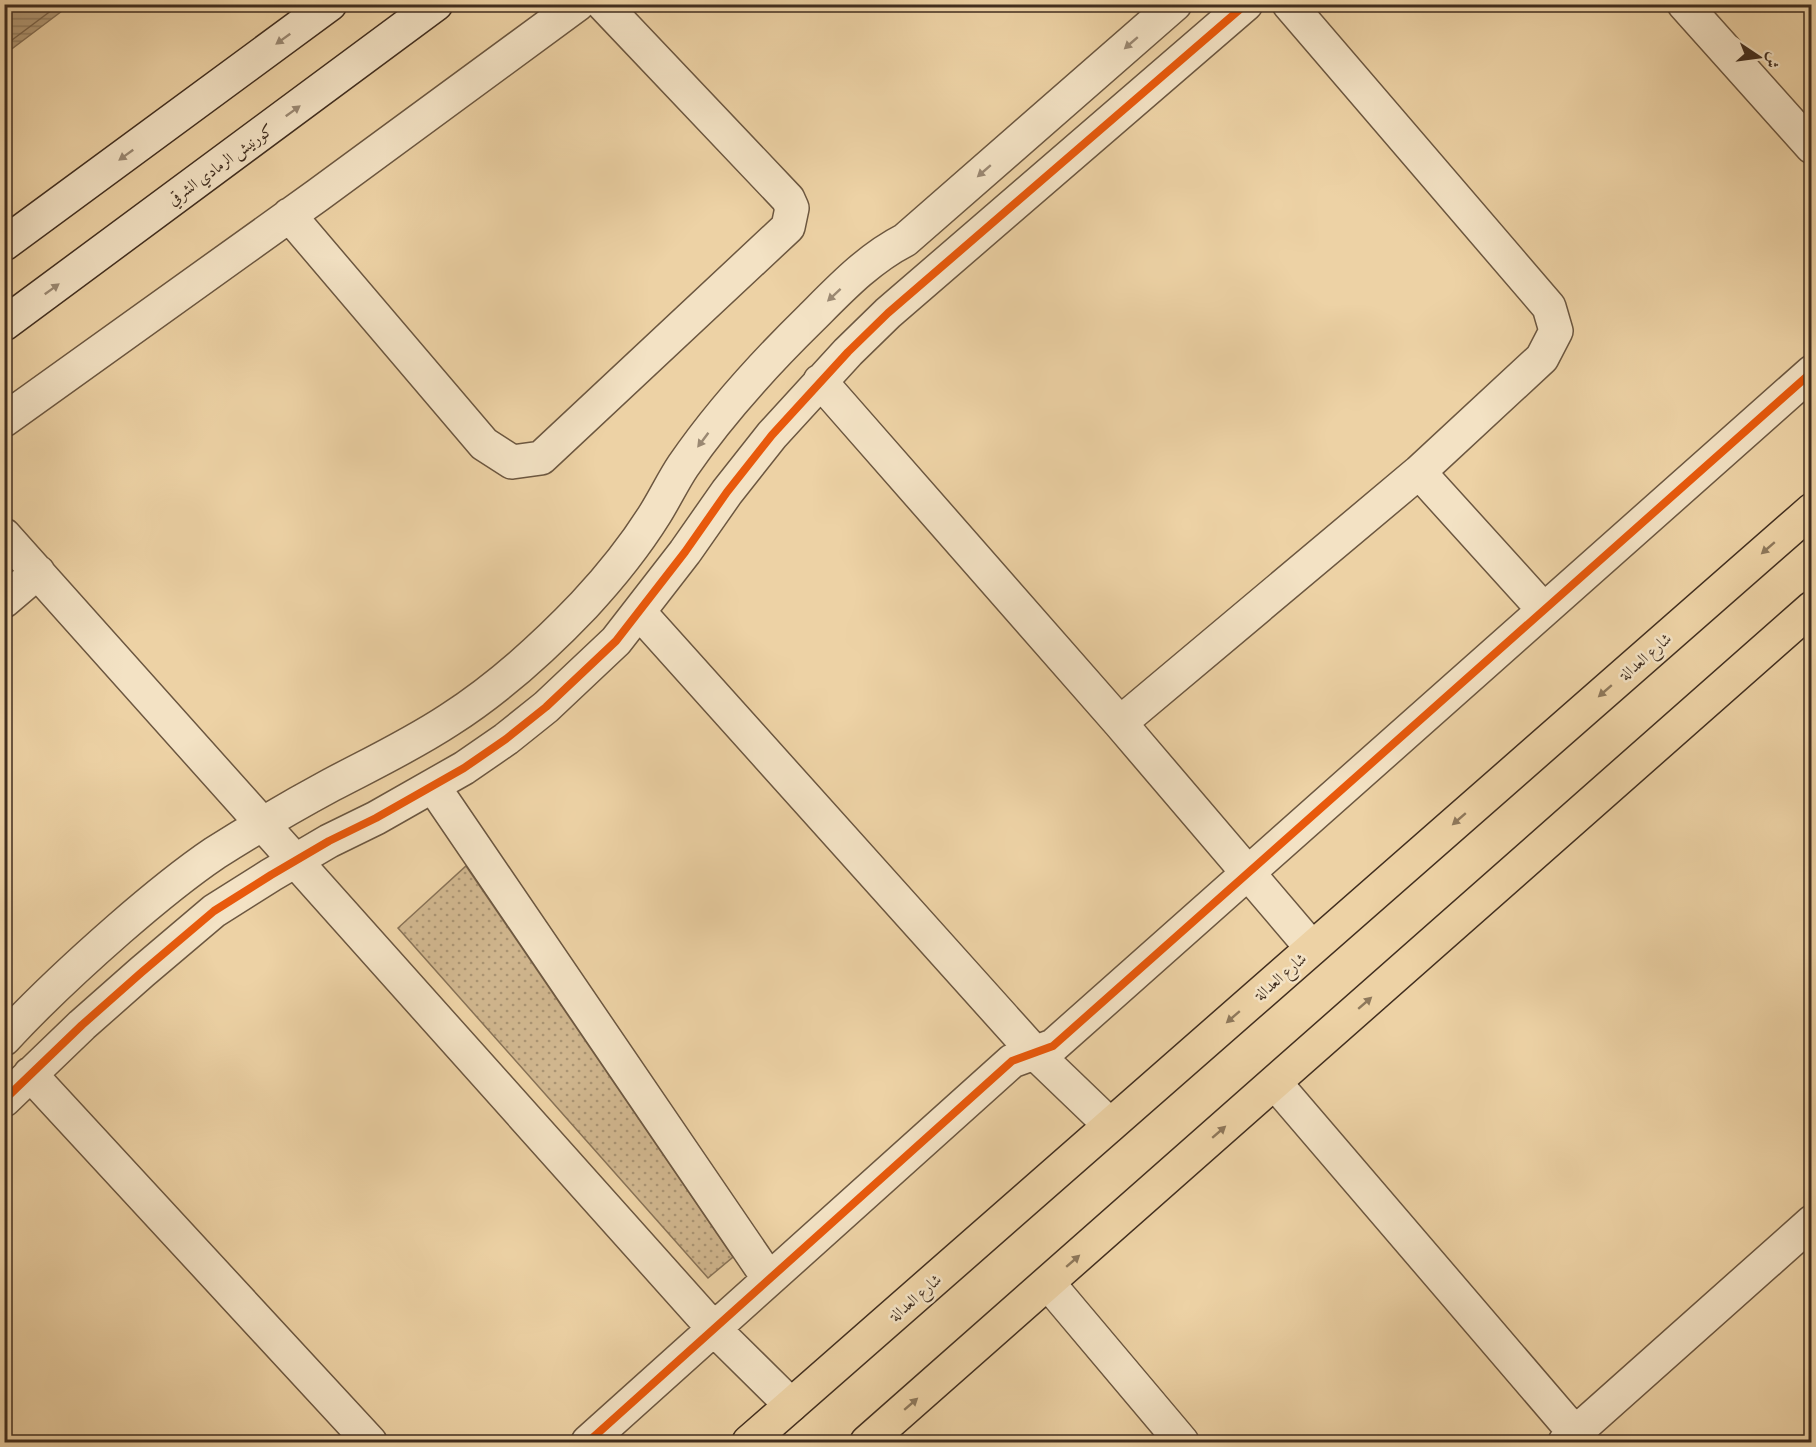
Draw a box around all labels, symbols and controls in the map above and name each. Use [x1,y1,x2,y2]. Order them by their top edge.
north arrow [1729,27,1789,87]
one-way arrow [275,33,291,45]
one-way arrow [1124,36,1139,49]
text: ش [1760,50,1785,70]
one-way arrow [285,105,300,117]
street label: كورنيش الرمادي الشرقي [163,119,279,212]
one-way arrow [118,149,134,161]
one-way arrow [977,164,992,177]
one-way arrow [43,283,59,295]
one-way arrow [827,288,842,301]
one-way arrow [698,432,710,447]
one-way arrow [1760,541,1775,555]
street label: شارع العدالة [1614,628,1678,688]
one-way arrow [1598,684,1613,697]
one-way arrow [1451,813,1467,826]
street label: شارع العدالة [1249,948,1313,1008]
one-way arrow [1357,997,1372,1010]
one-way arrow [1226,1010,1241,1023]
one-way arrow [1211,1126,1226,1139]
one-way arrow [1065,1255,1080,1268]
street label: شارع العدالة [884,1269,948,1329]
one-way arrow [903,1398,918,1411]

